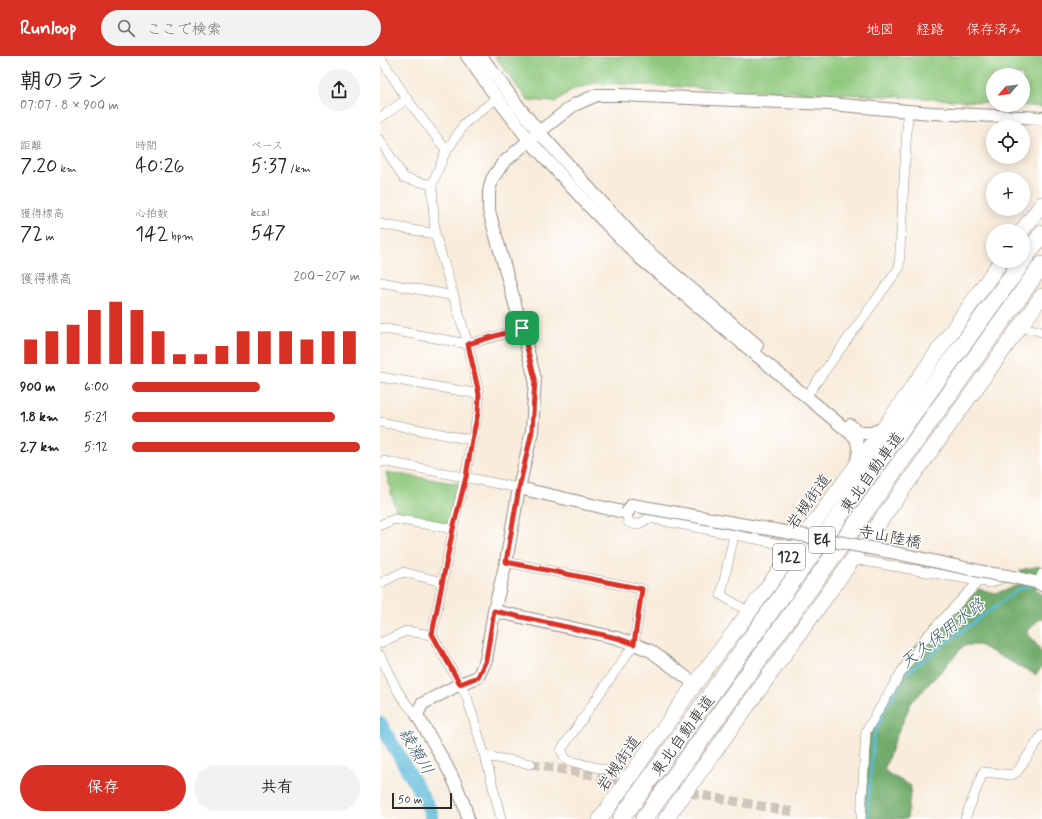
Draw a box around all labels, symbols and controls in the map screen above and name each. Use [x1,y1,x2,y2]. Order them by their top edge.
search box [101,10,381,46]
text: Runloop [20,16,77,41]
icon: search [115,17,137,39]
text: ここで検索 [147,20,222,40]
text: 地図 [866,21,894,39]
text: 経路 [916,21,944,39]
text: 保存済み [966,21,1022,39]
text: 朝のラン [20,68,108,96]
north arrow [986,68,1030,112]
map controls [986,68,1030,268]
button: share [318,69,360,111]
text: 07:07 · 8 × 900 m [20,97,119,114]
button: locate [986,120,1030,164]
text: 距離 [20,139,42,153]
text: 時間 [135,139,157,153]
text: ペース [251,139,283,153]
text: 7.20 [20,153,58,180]
text: 40:26 [135,153,185,180]
text: 5:37 [251,153,287,180]
text: km [58,162,77,176]
text: /km [287,162,311,176]
button: + [986,172,1030,216]
text: kcal [251,206,269,220]
text: 獲得標高 [20,207,64,221]
text: 心拍数 [135,207,168,221]
text: 547 [251,220,286,247]
text: 72 [20,221,43,248]
text: 142 [135,221,168,248]
button: − [986,224,1030,268]
text: m [43,230,54,244]
text: bpm [168,230,193,244]
text: 200–207 m [293,268,360,285]
text: 獲得標高 [20,271,72,288]
pin [505,311,539,345]
icon: arrive [511,317,533,339]
text: 900 m [20,379,56,396]
text: 6:00 [84,379,109,396]
text: 1.8 km [20,409,58,426]
text: 5:21 [84,409,107,426]
street label: 東北自動車道 [836,428,909,518]
text: 2.7 km [20,439,59,456]
text: 5:12 [84,439,108,456]
street label: 岩槻街道 [782,470,837,534]
street label: 寺山陸橋 [856,521,923,554]
road number: E4 [809,527,835,553]
road number: 122 [773,544,805,570]
water label: 天久保用水路 [896,593,990,674]
street label: 東北自動車道 [647,691,720,781]
water label: 綾瀬川 [394,724,438,779]
street label: 岩槻街道 [592,732,646,796]
button: 保存 [20,765,186,811]
button: 共有 [194,765,360,811]
scale bar [392,791,452,810]
text: 50 m [398,793,423,807]

